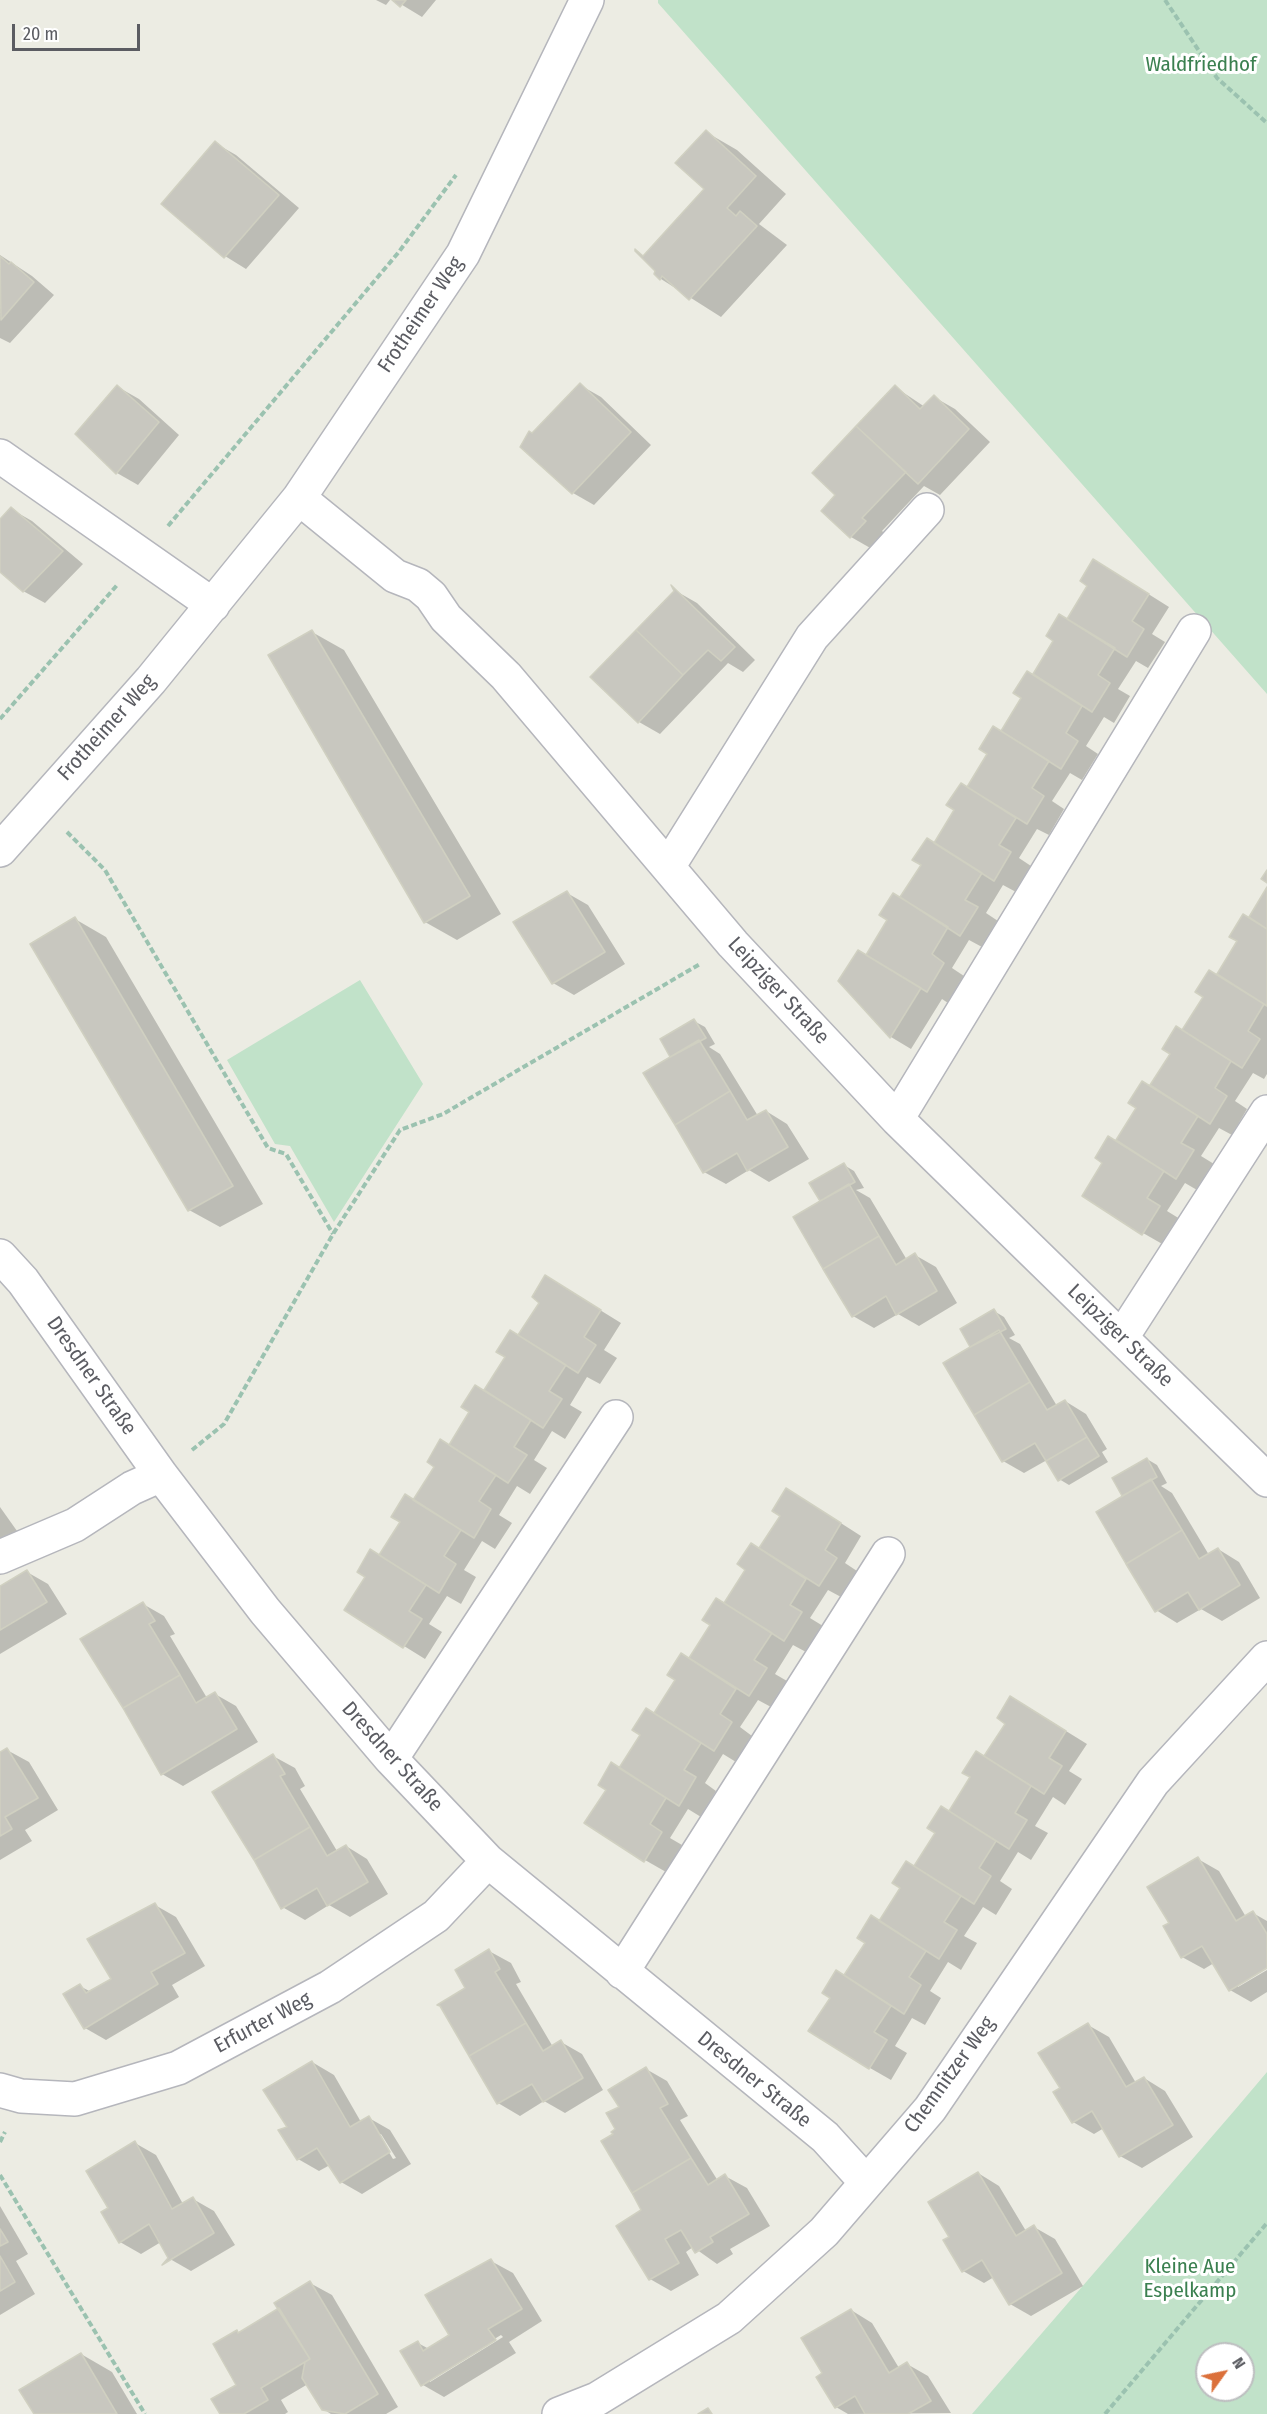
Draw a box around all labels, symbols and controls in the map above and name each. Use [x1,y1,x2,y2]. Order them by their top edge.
scale bar [15,12,142,50]
text: 20 m [23,23,58,45]
park label: Waldfriedhof [1145,52,1257,78]
street label: Frotheimer Weg [373,252,469,378]
street label: Frotheimer Weg [53,670,161,786]
street label: Leipziger Straße [722,932,834,1050]
street label: Leipziger Straße [1062,1279,1178,1393]
street label: Dresdner Straße [41,1312,141,1440]
street label: Dresdner Straße [336,1697,448,1817]
street label: Erfurter Weg [210,1987,316,2059]
street label: Chemnitzer Weg [899,2012,1001,2138]
street label: Dresdner Straße [692,2026,816,2134]
park label: Kleine Aue Espelkamp [1144,2254,1236,2304]
north arrow [1195,2342,1255,2402]
text: N [1228,2354,1249,2372]

